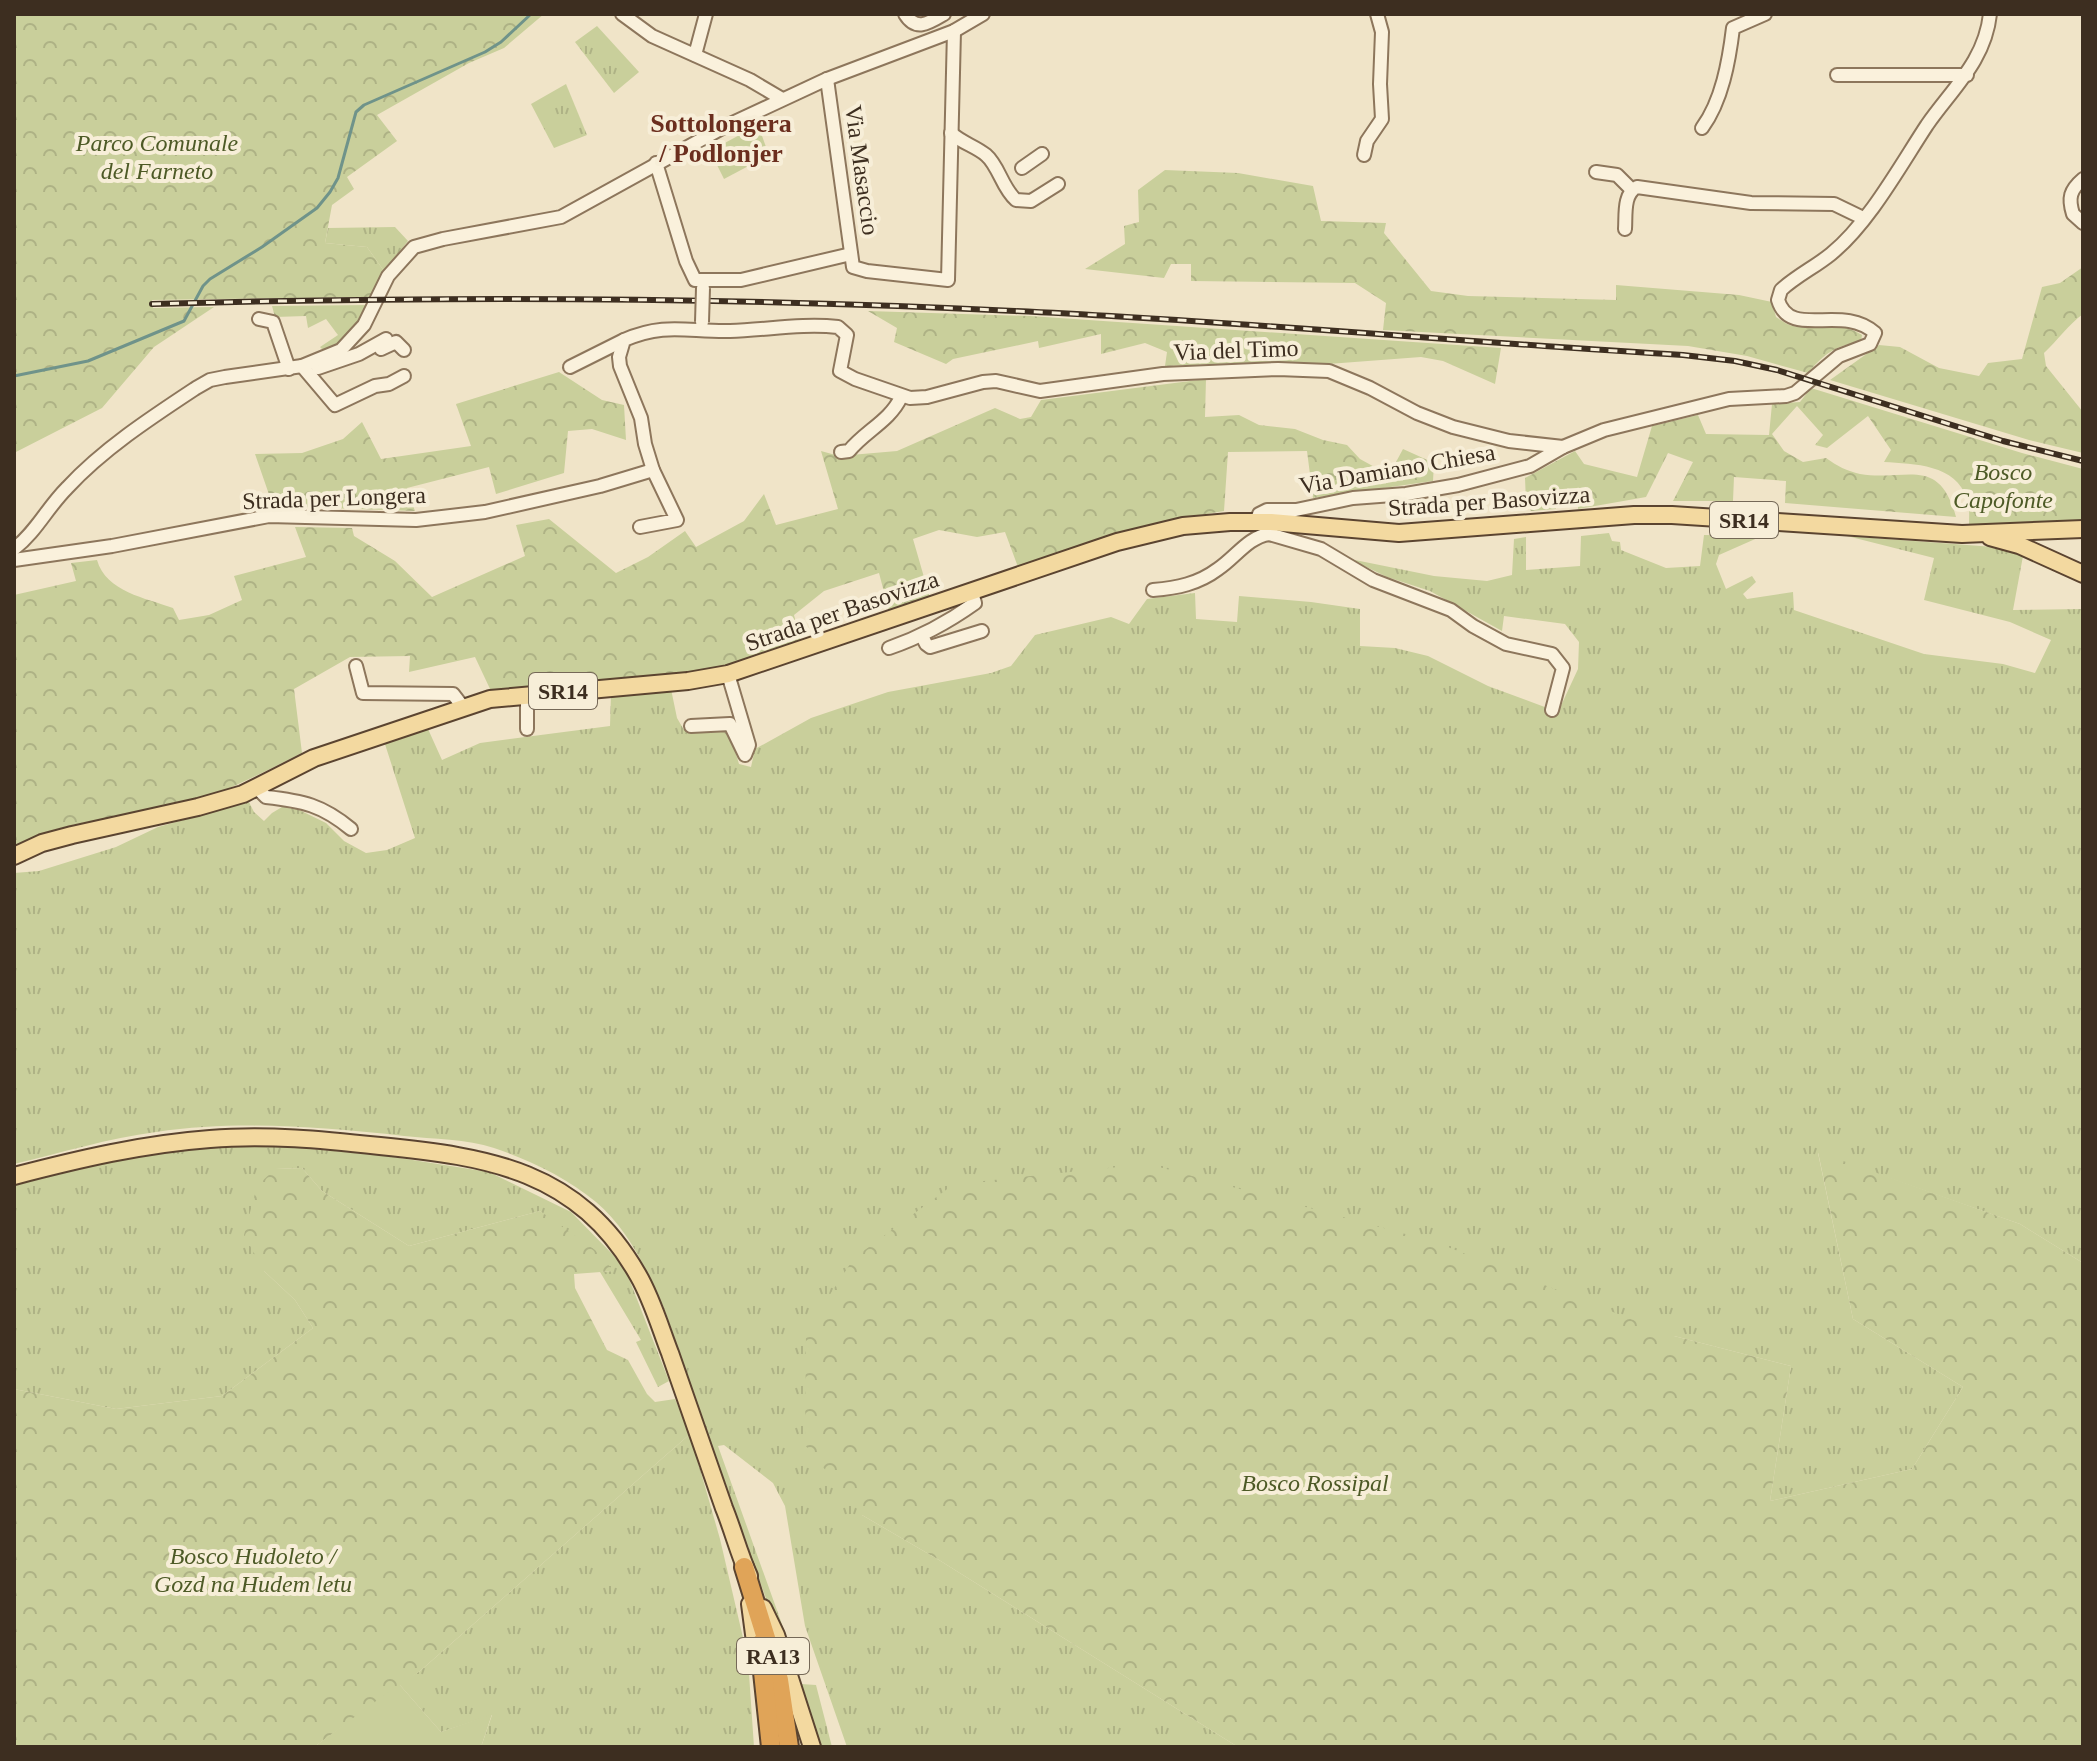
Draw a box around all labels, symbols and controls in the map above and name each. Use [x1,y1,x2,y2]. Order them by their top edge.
street label: Via Masaccio [840,103,884,237]
district label: Sottolongera / Podlonjer [650,109,792,168]
park label: Parco Comunale del Farneto [75,130,239,184]
street label: Via del Timo [1173,335,1299,365]
street label: Via Damiano Chiesa [1297,439,1497,499]
park label: Bosco Capofonte [1953,459,2053,513]
street label: Strada per Basovizza [1387,481,1591,521]
street label: Strada per Longera [242,482,427,514]
road number: SR14 [1710,502,1778,538]
street label: Strada per Basovizza [742,566,942,656]
road number: SR14 [529,673,597,709]
park label: Bosco Rossipal [1241,1470,1389,1496]
park label: Bosco Hudoleto / Gozd na Hudem letu [154,1543,352,1597]
road number: RA13 [737,1638,809,1674]

